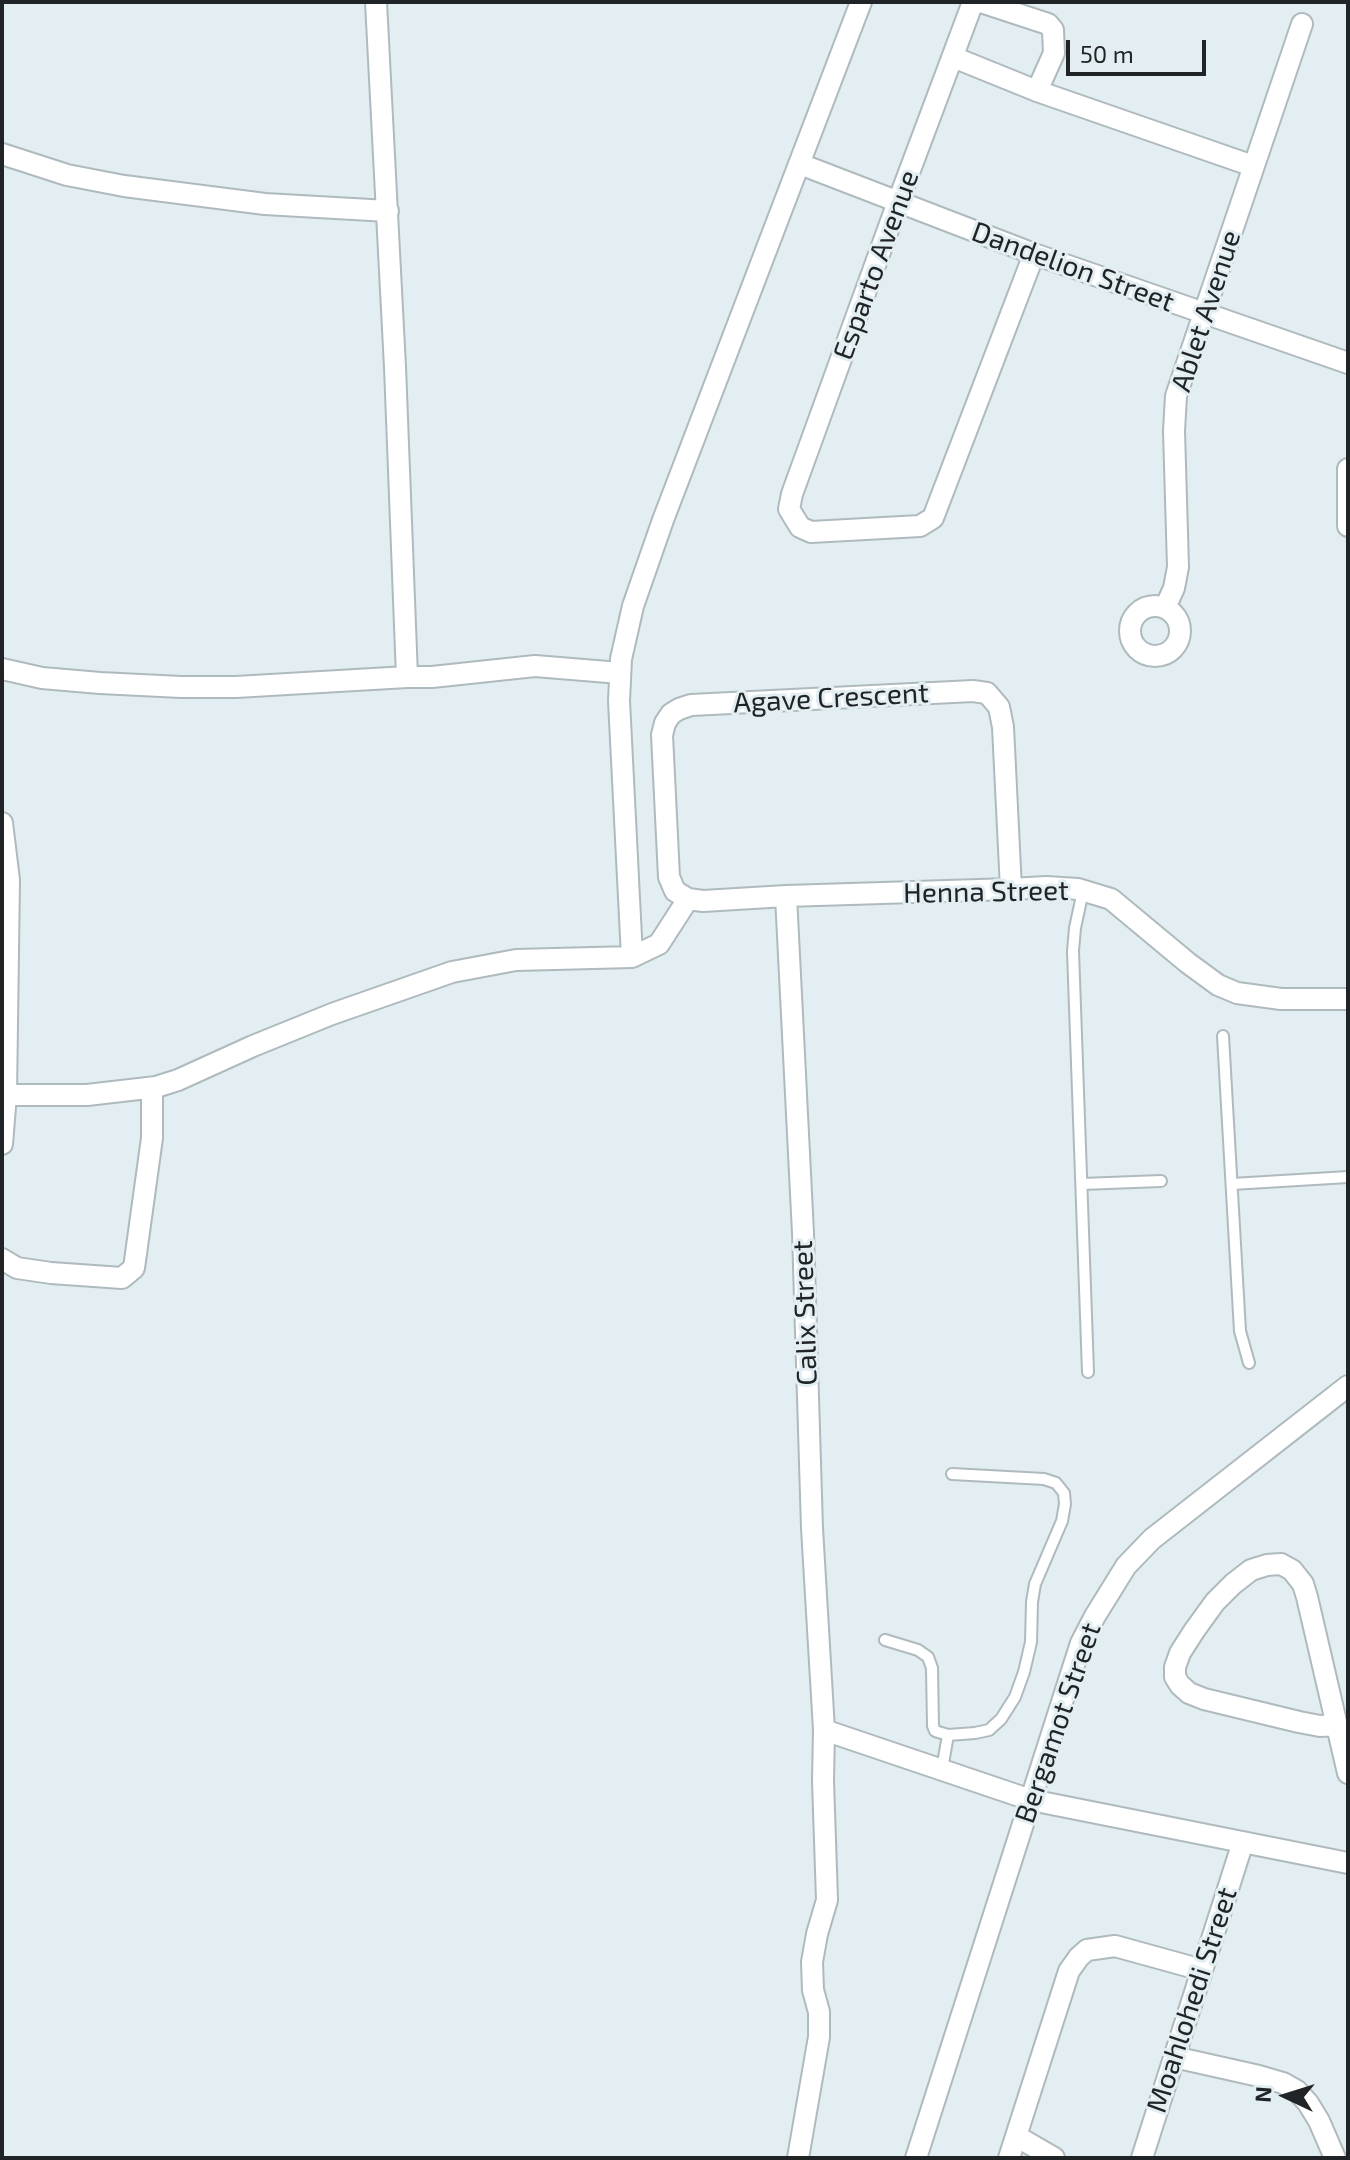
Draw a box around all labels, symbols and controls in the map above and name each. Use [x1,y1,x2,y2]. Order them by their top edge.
scale bar [1070,24,1210,74]
text: 50 m [1080,39,1134,68]
street label: Esparto Avenue [826,166,926,364]
street label: Dandelion Street [967,215,1179,319]
street label: Ablet Avenue [1164,226,1248,396]
street label: Agave Crescent [732,676,930,720]
street label: Henna Street [903,874,1069,910]
street label: Calix Street [786,1240,824,1386]
street label: Bergamot Street [1008,1618,1108,1828]
street label: Moahlohedi Street [1140,1883,1244,2117]
north arrow [1246,2056,1326,2136]
text: N [1249,2086,1276,2103]

